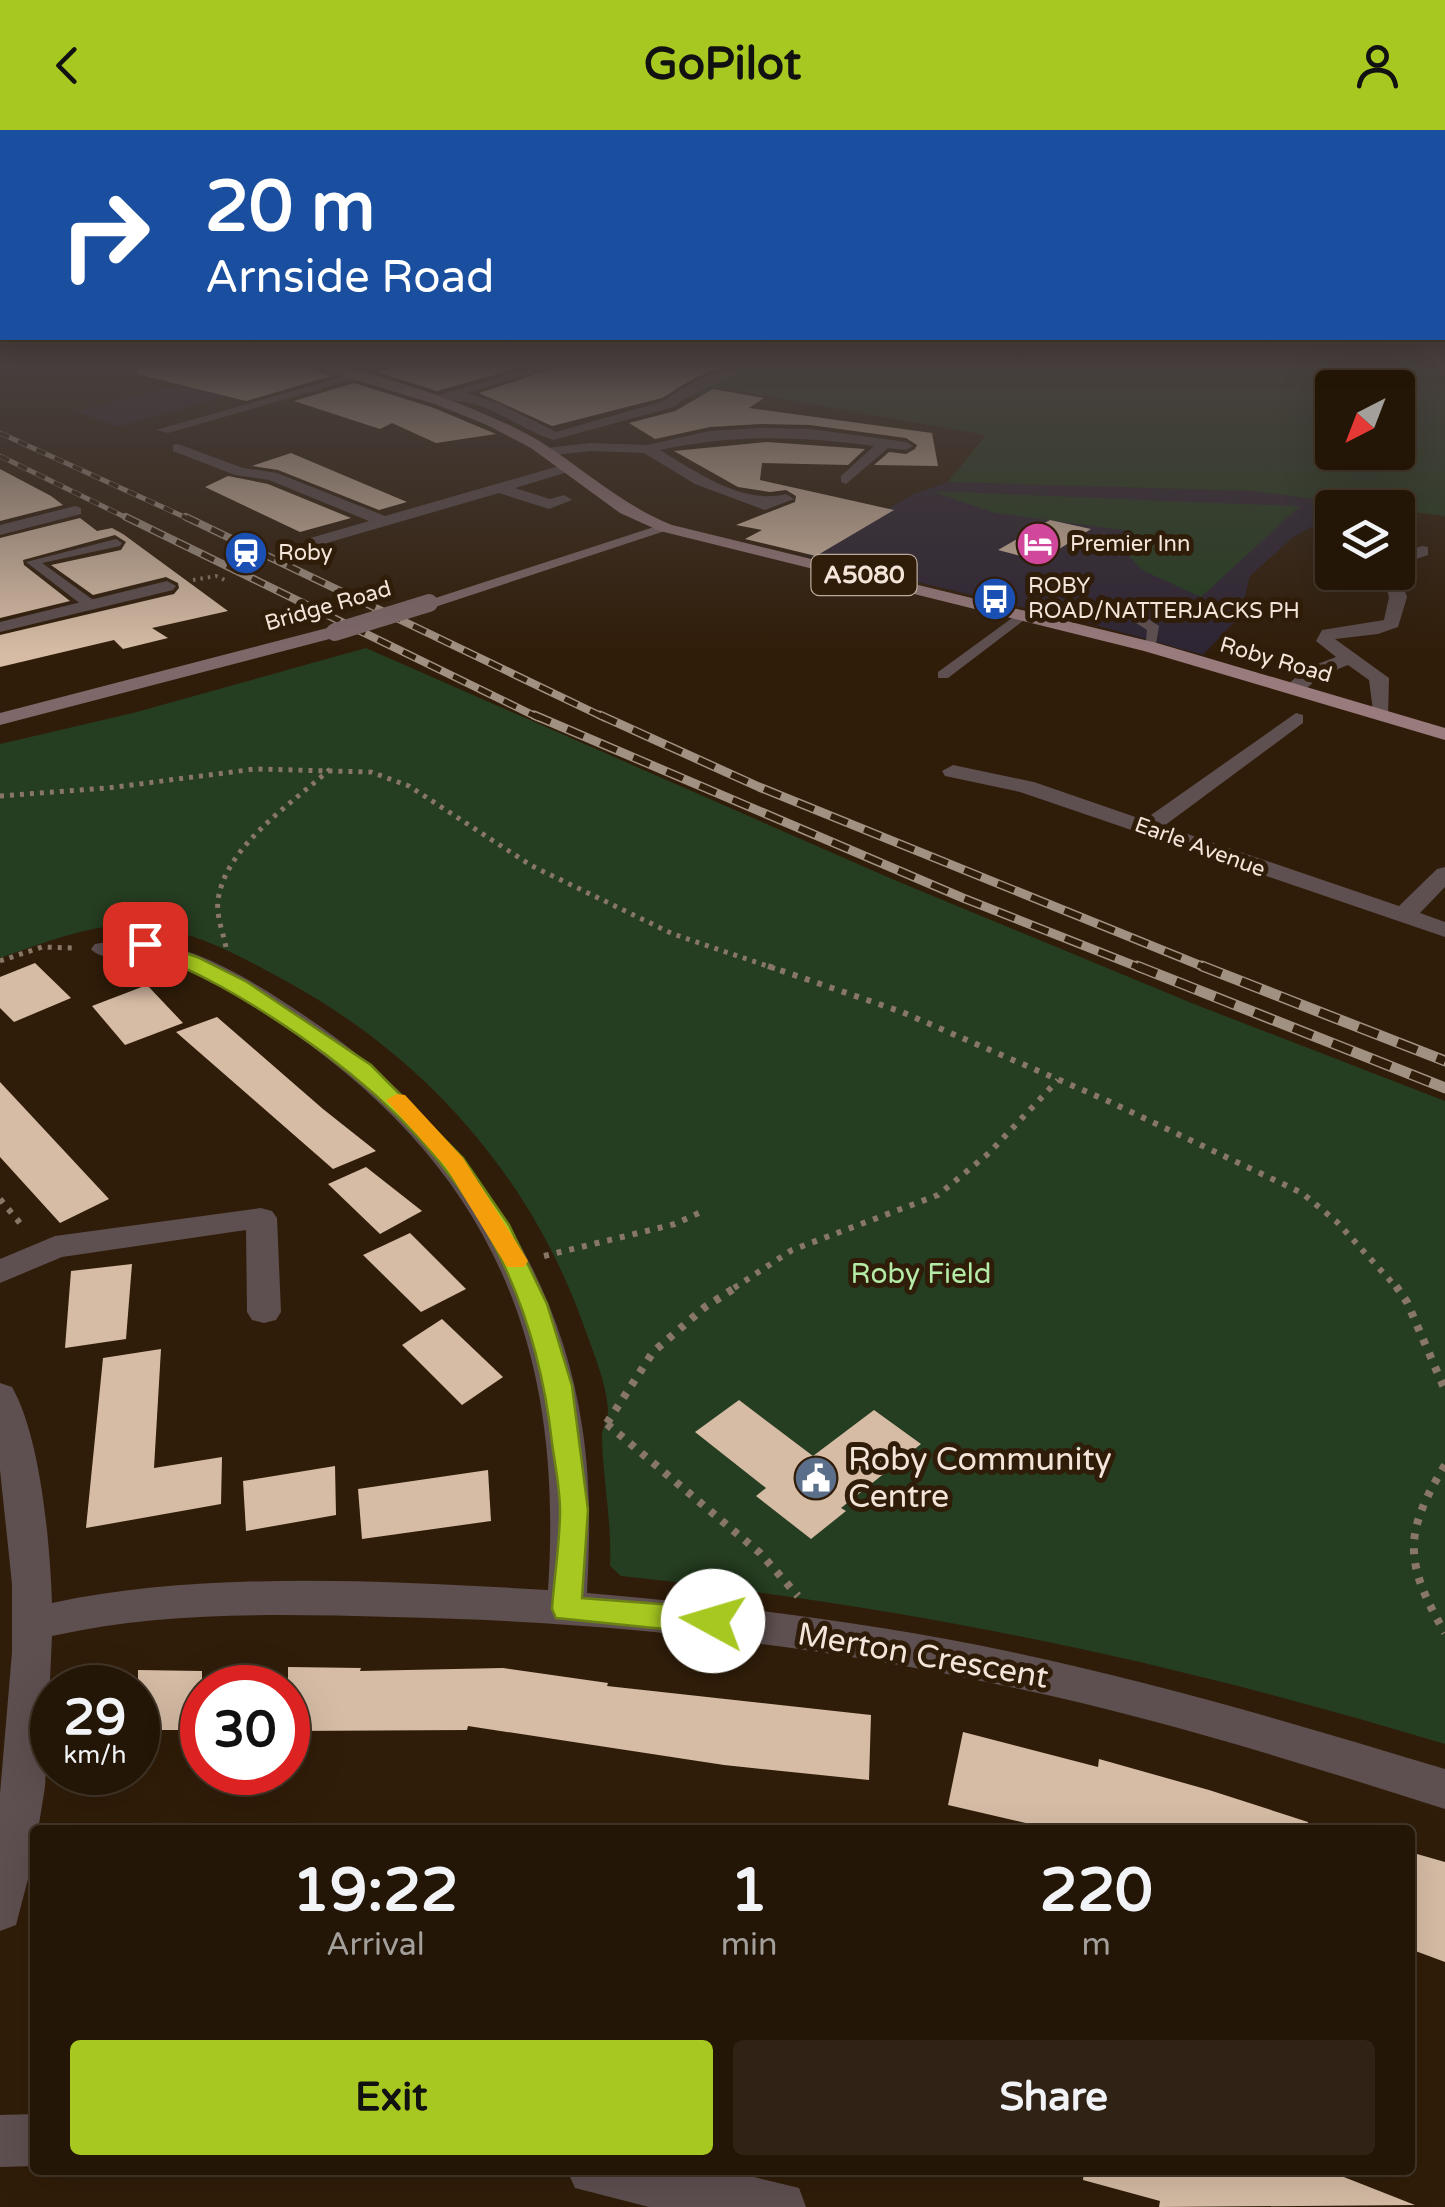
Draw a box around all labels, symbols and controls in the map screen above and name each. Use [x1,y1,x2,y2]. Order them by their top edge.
icon: back [40,38,95,93]
text: GoPilot [644,38,801,92]
icon: person [1350,38,1405,93]
text: 20 m [205,166,375,250]
icon: right [40,170,170,300]
text: Arnside Road [205,251,494,305]
north arrow [1315,370,1415,470]
map controls [1315,370,1415,590]
button: layers [1315,490,1415,590]
hotel icon: Premier Inn [1015,521,1061,567]
station icon: Roby [223,530,269,576]
place label: Premier Inn [1070,531,1190,557]
place label: Roby [278,540,333,566]
road number: A5080 [812,555,916,595]
place label: ROBY ROAD/NATTERJACKS PH [1028,573,1300,624]
street label: Bridge Road [262,576,394,636]
bus stop icon: ROBY ROAD/NATTERJACKS PH [972,576,1018,622]
street label: Roby Road [1217,632,1335,688]
street label: Earle Avenue [1131,811,1269,883]
pin [103,902,188,987]
icon: arrive [118,917,173,972]
park label: Roby Field [851,1257,991,1291]
place label: Roby Community Centre [848,1441,1112,1516]
public building icon: Roby Community Centre [793,1455,839,1501]
position arrow [661,1569,765,1673]
street label: Merton Crescent [795,1615,1051,1697]
speed limit sign: 30 [180,1665,310,1795]
text: 29 [64,1688,126,1748]
text: km/h [64,1740,126,1770]
text: 19:22 [292,1855,459,1927]
text: 1 [730,1855,768,1927]
text: 220 [1040,1855,1153,1927]
text: Arrival [326,1926,425,1964]
text: min [721,1926,778,1964]
text: m [1082,1926,1111,1964]
button: Exit [70,2040,713,2155]
button: Share [733,2040,1375,2155]

